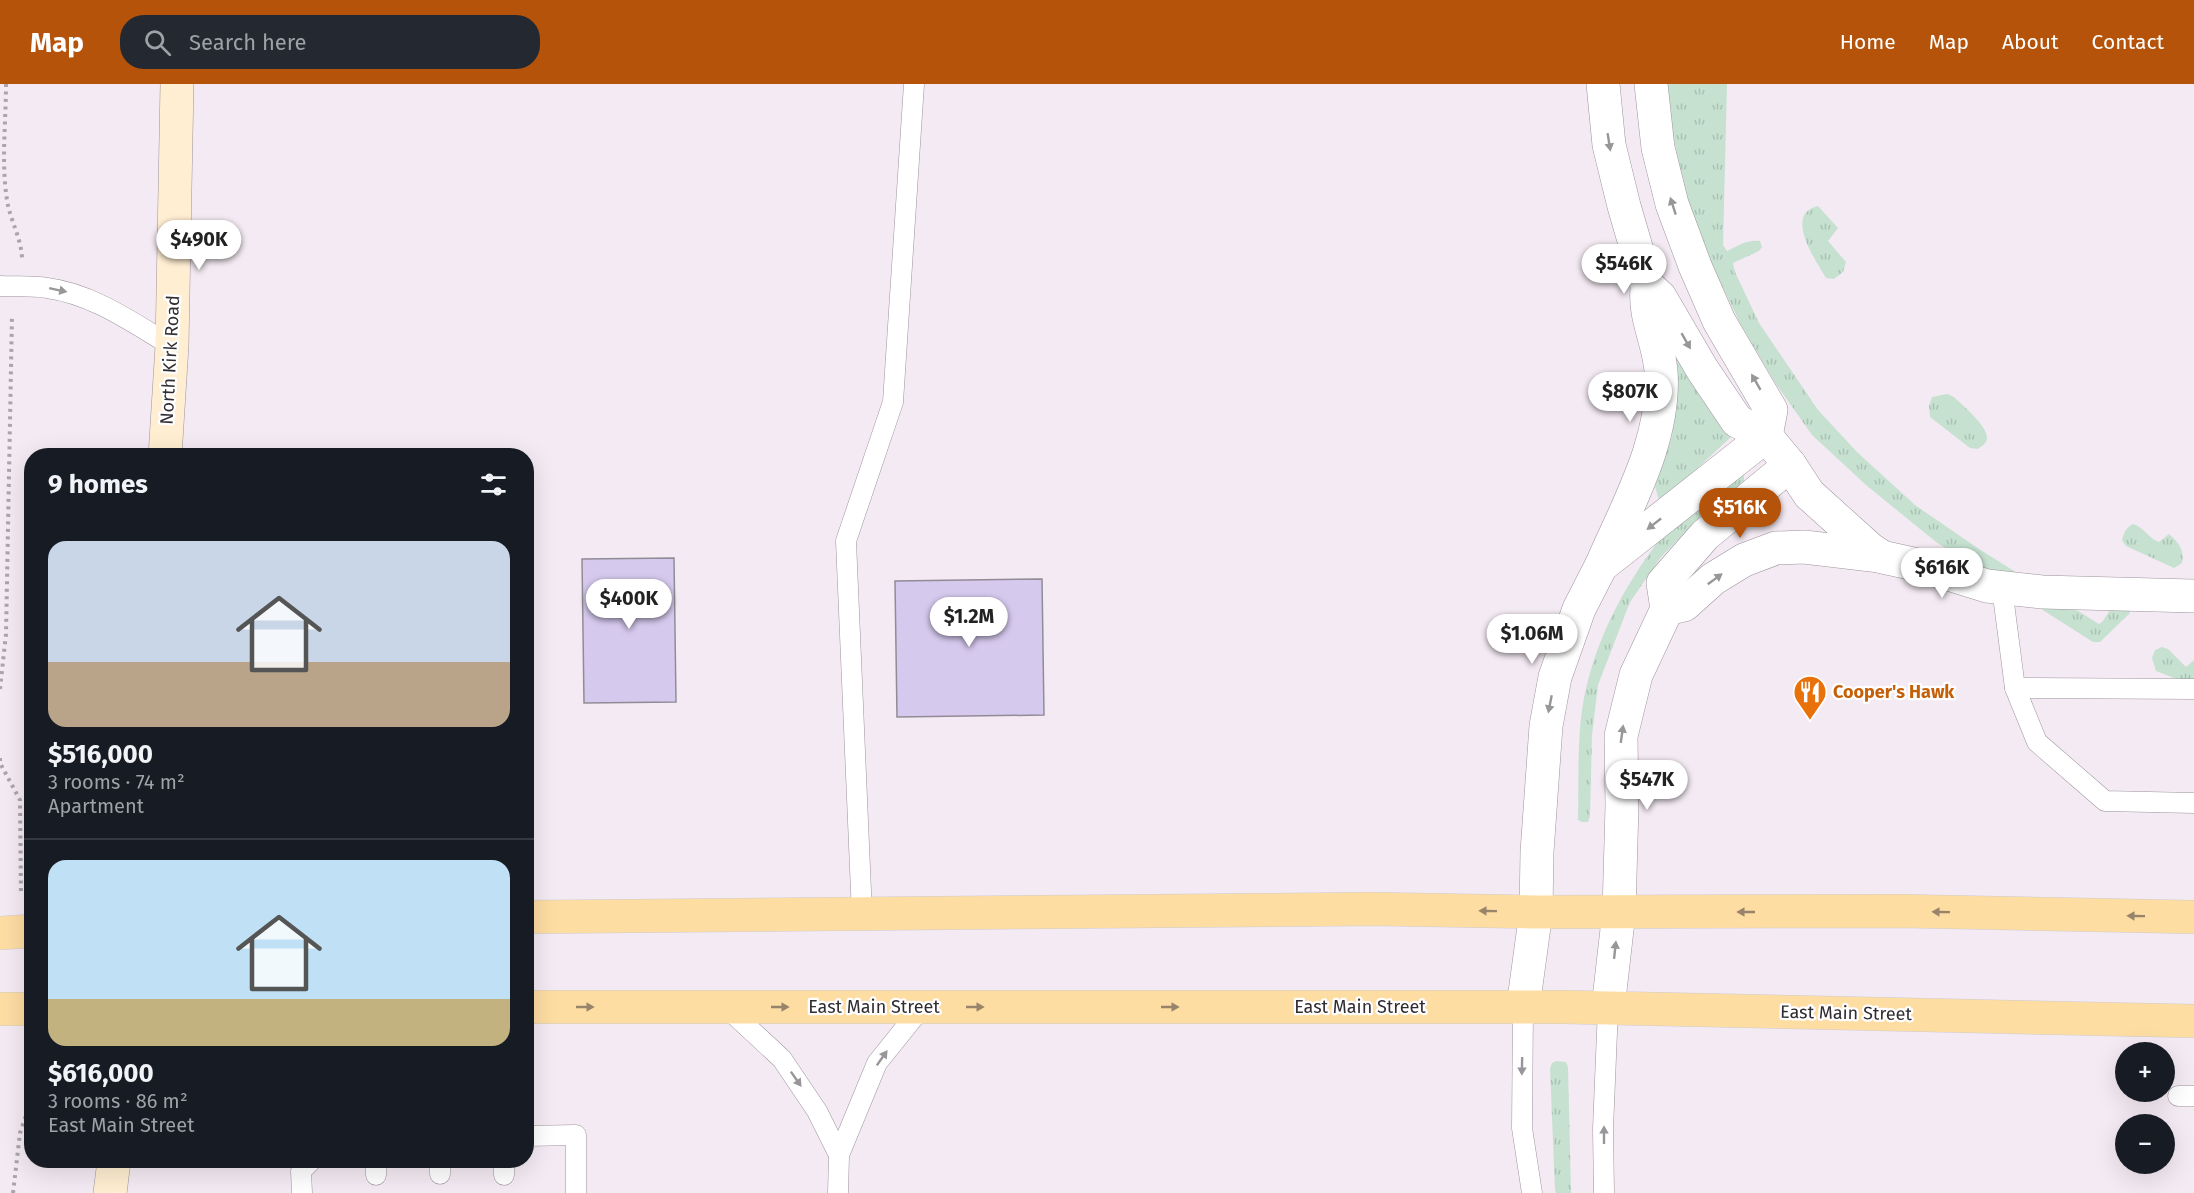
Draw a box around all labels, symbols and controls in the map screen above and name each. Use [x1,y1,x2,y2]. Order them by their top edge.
search box [120,15,540,69]
text: Map [30,26,84,59]
icon: search [141,26,174,59]
text: Search here [189,29,307,56]
text: Home [1840,29,1896,55]
text: Map [1929,29,1969,55]
text: About [2002,29,2059,55]
text: Contact [2092,29,2164,55]
one-way arrow [1605,133,1614,152]
one-way arrow [1668,197,1677,215]
pin: $490K [157,220,241,271]
text: $490K [170,227,228,251]
pin: $546K [1582,244,1666,295]
text: $546K [1596,251,1652,275]
one-way arrow [49,286,68,295]
street label: North Kirk Road [156,295,184,425]
one-way arrow [1680,333,1691,349]
pin: $807K [1588,372,1672,423]
one-way arrow [1750,374,1761,390]
text: $807K [1602,379,1658,403]
icon: filters [477,468,510,501]
text: 9 homes [48,469,148,500]
pin: $516K [1698,488,1782,539]
text: $516K [1713,495,1767,519]
one-way arrow [1647,518,1662,530]
pin: $616K [1900,548,1984,599]
text: $616K [1915,555,1969,579]
one-way arrow [1707,573,1723,585]
pin: $400K [587,579,671,630]
icon: home [225,580,333,688]
text: $400K [600,586,658,610]
pin: $1.2M [927,597,1011,648]
text: $1.2M [944,604,994,628]
pin: $1.06M [1483,614,1581,665]
text: $1.06M [1501,621,1563,645]
restaurant icon: Cooper's Hawk [1792,674,1828,721]
place label: Cooper's Hawk [1833,681,1955,703]
one-way arrow [1545,695,1554,714]
one-way arrow [1618,724,1627,743]
text: $516,000 [48,739,153,770]
pin: $547K [1605,760,1689,811]
text: $547K [1620,767,1674,791]
text: 3 rooms · 74 m² [48,770,185,794]
text: Apartment [48,794,144,818]
icon: home [225,899,333,1007]
one-way arrow [1478,906,1497,916]
one-way arrow [1736,907,1755,917]
one-way arrow [1931,907,1950,917]
one-way arrow [2126,911,2145,920]
one-way arrow [1610,940,1620,959]
street label: East Main Street [808,996,940,1018]
street label: East Main Street [1294,996,1426,1018]
street label: East Main Street [1780,1001,1913,1025]
one-way arrow [575,1002,594,1012]
one-way arrow [770,1002,789,1012]
one-way arrow [965,1002,984,1012]
one-way arrow [1160,1002,1179,1012]
map controls [2115,1042,2175,1174]
button: + [2115,1042,2175,1102]
one-way arrow [876,1051,888,1067]
one-way arrow [1517,1056,1527,1075]
text: $616,000 [48,1058,154,1089]
one-way arrow [790,1071,801,1087]
text: 3 rooms · 86 m² [48,1089,188,1113]
text: East Main Street [48,1113,194,1137]
button: − [2115,1114,2175,1174]
one-way arrow [1599,1125,1609,1144]

